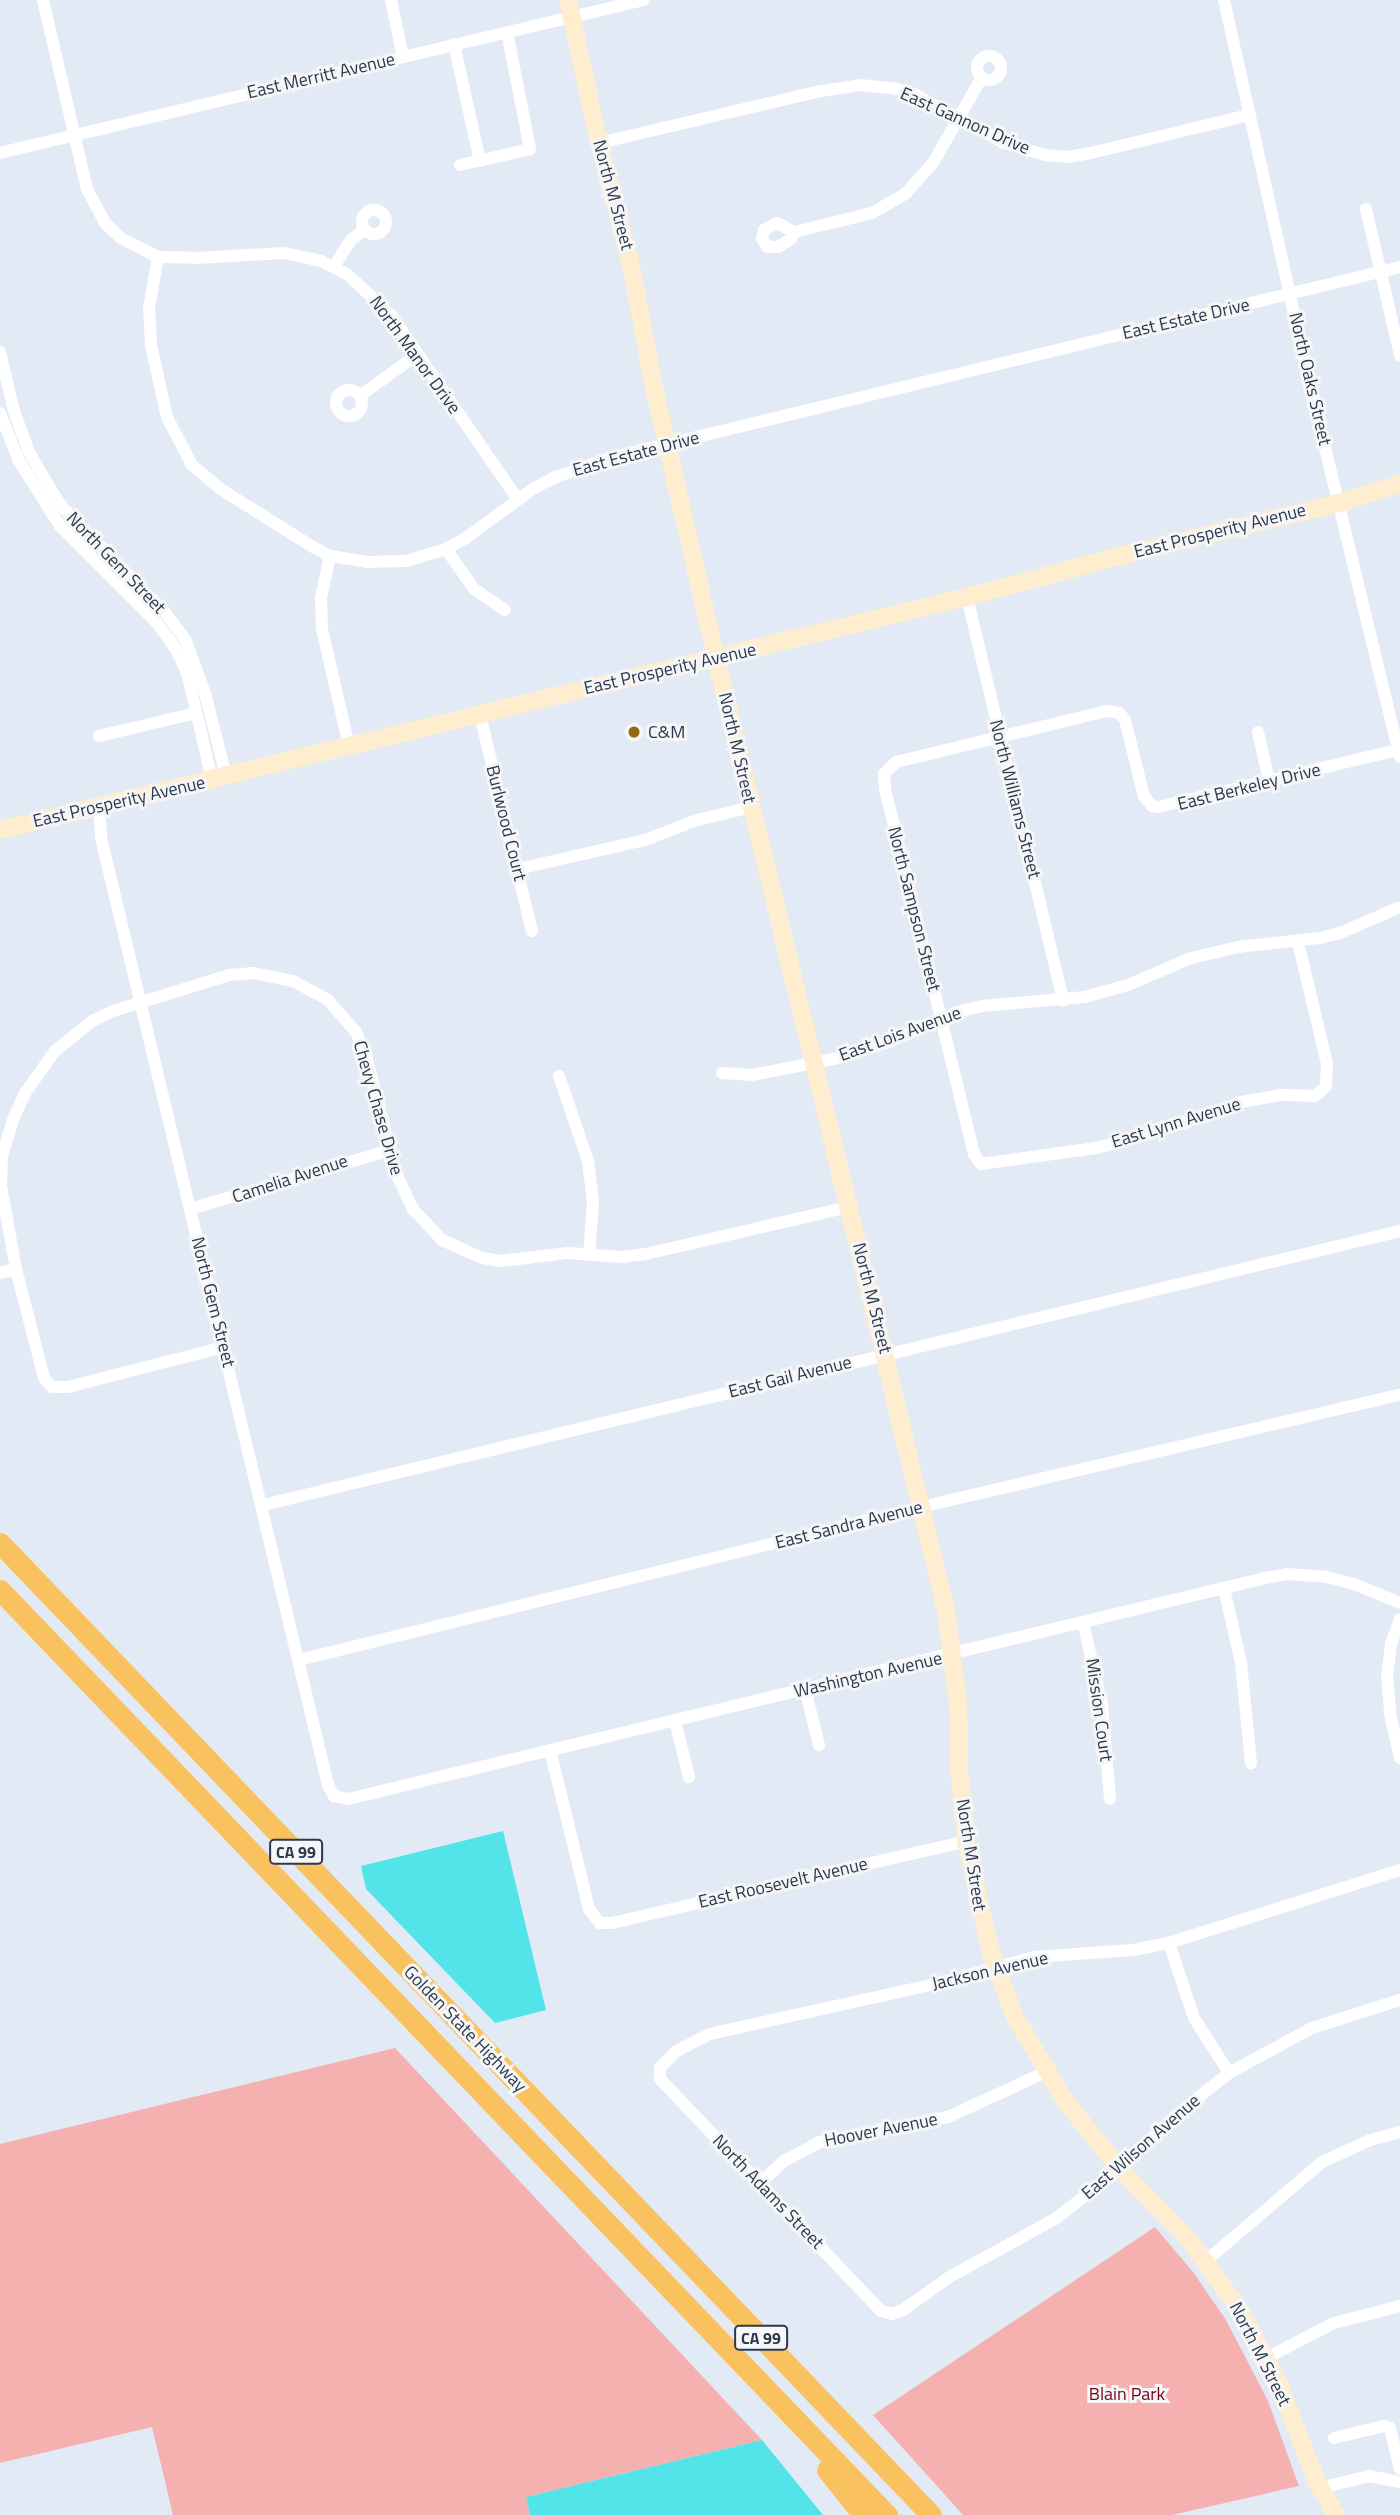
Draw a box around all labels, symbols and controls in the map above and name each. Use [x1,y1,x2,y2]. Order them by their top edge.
street label: East Merritt Avenue [245,48,397,104]
street label: East Gannon Drive [897,83,1033,159]
street label: North M Street [588,138,638,252]
street label: North Manor Drive [365,292,465,418]
street label: East Estate Drive [1120,294,1252,344]
street label: North Oaks Street [1284,310,1336,448]
street label: East Estate Drive [570,427,702,481]
street label: East Prosperity Avenue [1132,499,1308,563]
street label: North Gem Street [62,508,170,618]
street label: East Prosperity Avenue [582,639,758,699]
street label: North M Street [714,690,760,806]
street label: North Williams Street [985,717,1045,881]
place label: C&M [648,721,685,743]
marker: C&M [626,724,642,740]
street label: East Berkeley Drive [1175,759,1323,815]
street label: Burlwood Court [481,763,531,883]
street label: East Prosperity Avenue [31,772,207,832]
street label: North Sampson Street [883,824,945,994]
street label: East Lois Avenue [836,1002,964,1066]
street label: Chevy Chase Drive [348,1038,408,1178]
street label: East Lynn Avenue [1109,1093,1243,1153]
street label: Camelia Avenue [229,1150,351,1208]
street label: North Gem Street [186,1235,240,1369]
street label: North M Street [848,1240,896,1356]
street label: East Gail Avenue [726,1351,854,1403]
street label: East Sandra Avenue [773,1496,925,1554]
street label: Washington Avenue [792,1647,944,1703]
street label: Mission Court [1081,1657,1117,1763]
street label: North M Street [951,1797,991,1913]
road number: CA 99 [268,1840,324,1864]
street label: East Roosevelt Avenue [696,1853,870,1913]
street label: Jackson Avenue [930,1947,1050,1995]
street label: Golden State Highway [399,1961,531,2097]
street label: East Wilson Avenue [1078,2090,1204,2204]
street label: Hoover Avenue [823,2108,939,2152]
street label: North Adams Street [708,2130,828,2254]
street label: North M Street [1225,2299,1295,2409]
road number: CA 99 [733,2326,789,2350]
park label: Blain Park [1089,2383,1165,2405]

